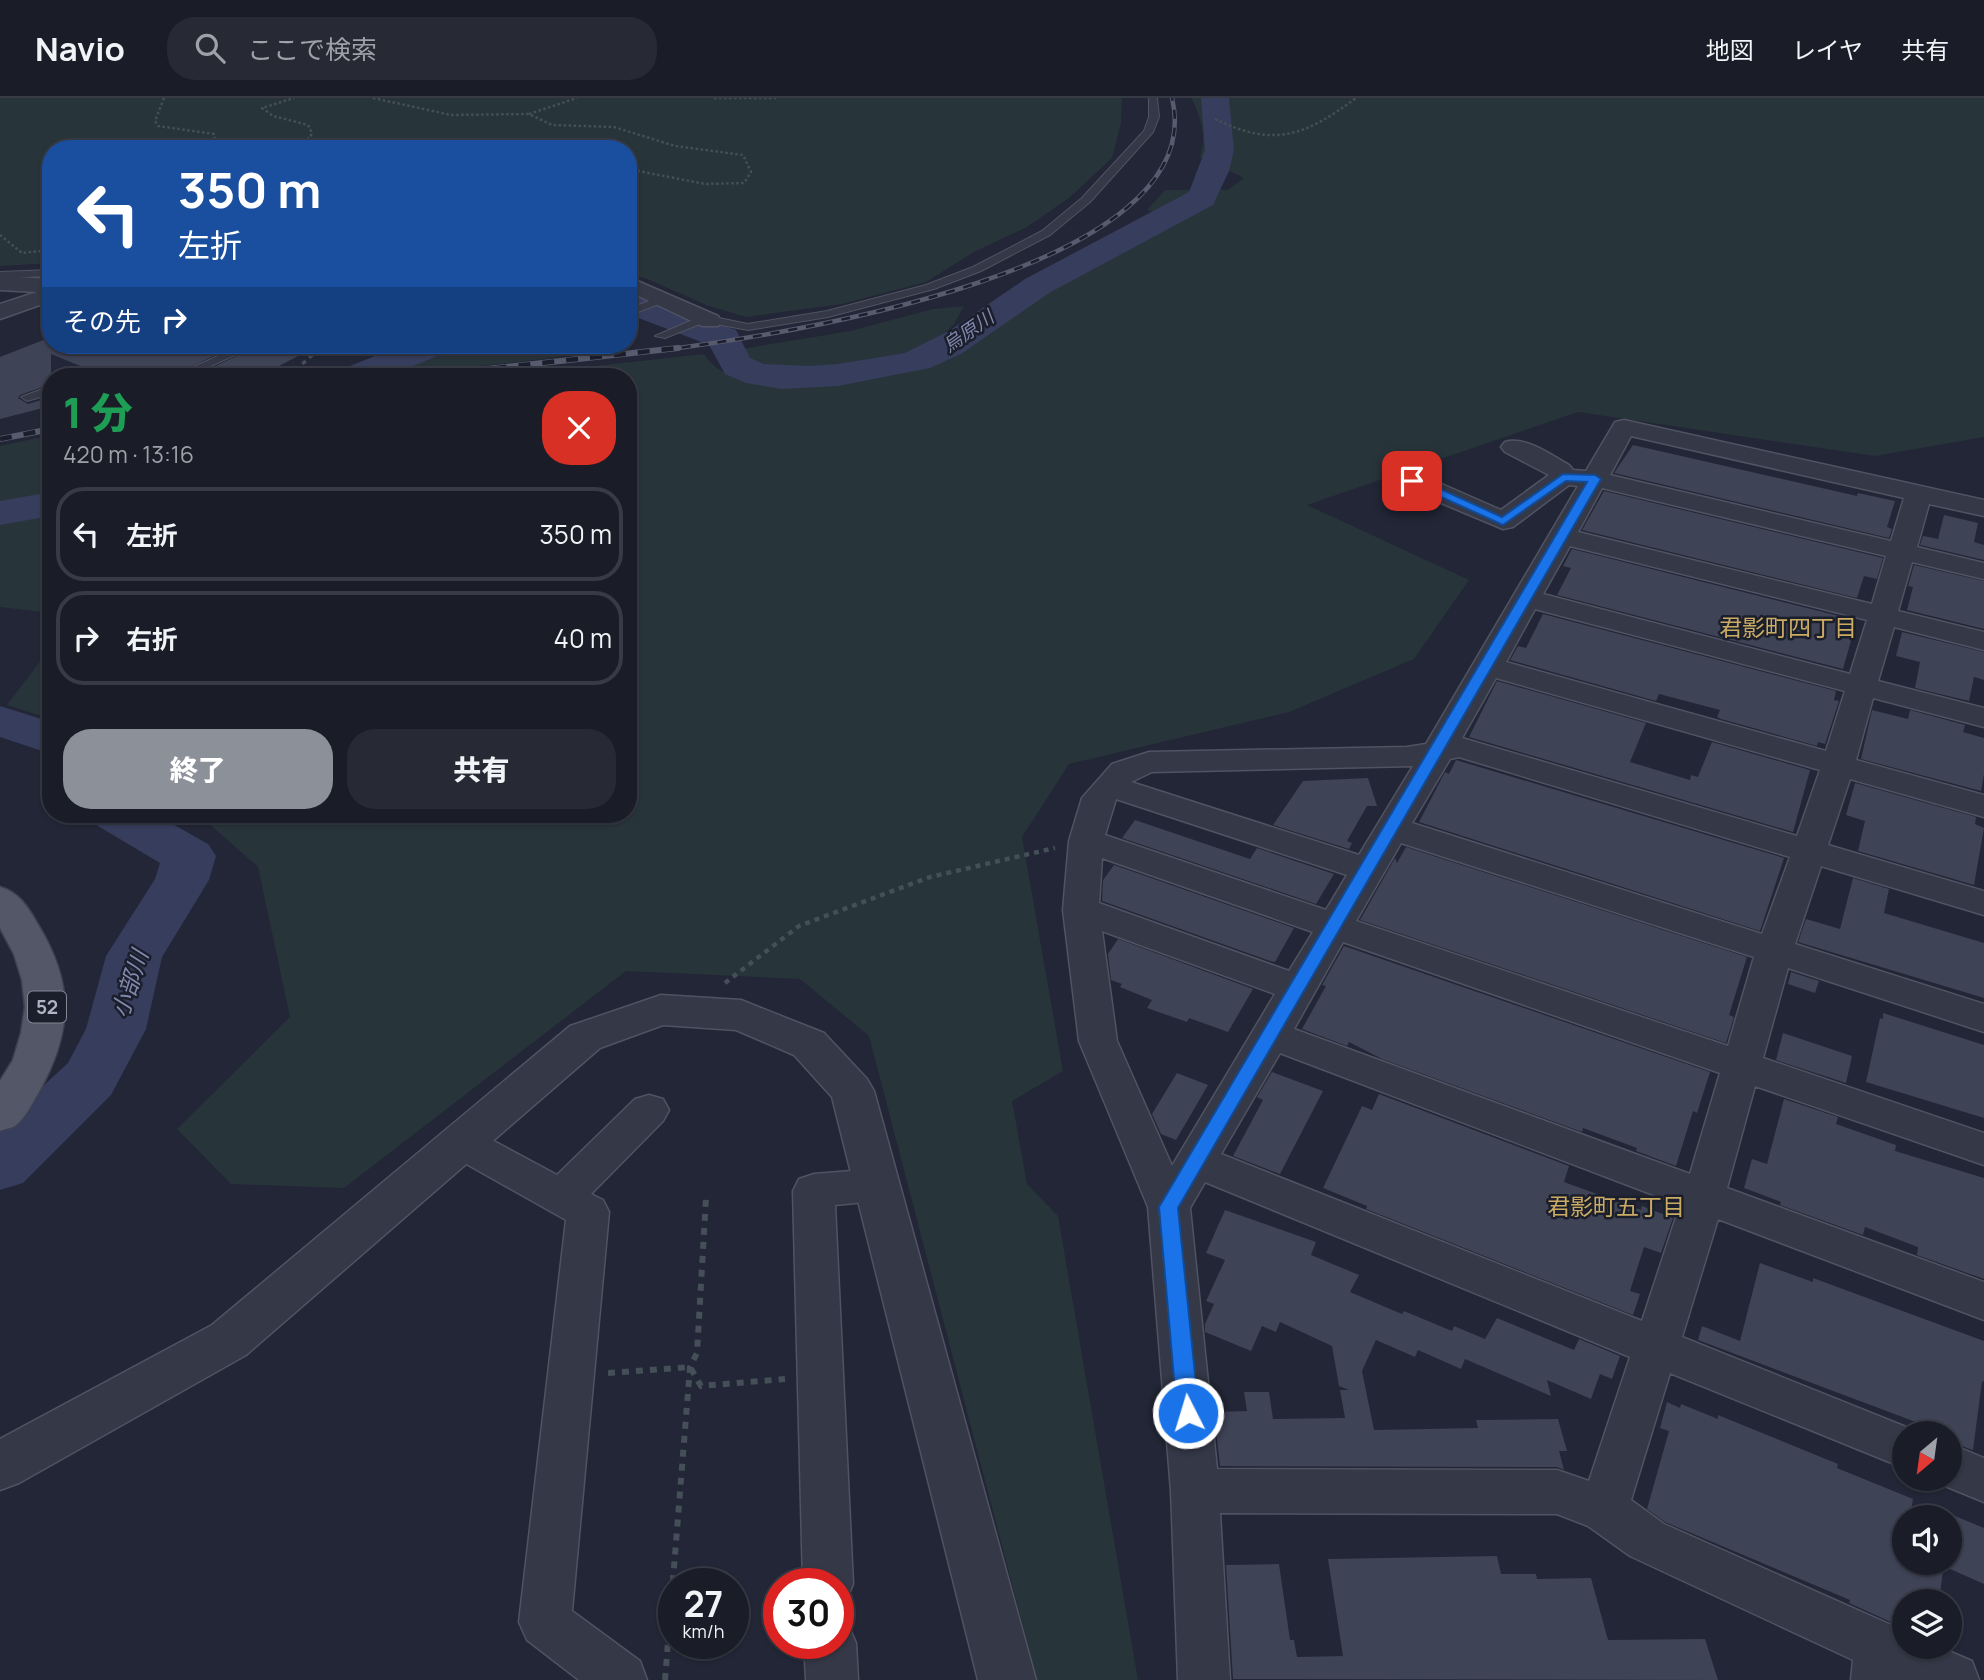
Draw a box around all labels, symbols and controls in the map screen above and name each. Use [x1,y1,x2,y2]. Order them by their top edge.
search box [167,17,657,80]
text: Navio [35,26,125,71]
icon: search [191,29,229,67]
text: ここで検索 [247,31,377,67]
text: 地図 [1706,33,1754,66]
text: レイヤ [1792,33,1863,66]
text: 共有 [1901,33,1949,66]
text: 350 m [178,156,321,223]
icon: left [63,168,154,259]
text: 左折 [178,223,242,267]
icon: right [155,301,193,339]
text: その先 [63,303,141,339]
water label: 烏原川 [937,303,1000,358]
text: 1 分 [63,383,132,441]
button: close [542,391,616,465]
text: 420 m · 13:16 [63,438,194,470]
pin [1382,451,1442,511]
icon: arrive [1393,462,1431,500]
icon: left [67,515,105,553]
text: 350 m [539,516,612,552]
text: 左折 [126,517,178,553]
district label: 君影町四丁目 [1719,611,1857,643]
icon: right [67,619,105,657]
text: 40 m [554,620,612,656]
text: 右折 [126,621,178,657]
button: 終了 [63,729,333,809]
button: 共有 [347,729,616,809]
water label: 小部川 [103,943,156,1021]
road number: 52 [28,992,66,1023]
district label: 君影町五丁目 [1547,1190,1685,1222]
position arrow [1151,1376,1225,1450]
north arrow [1892,1421,1962,1491]
map controls [1892,1421,1962,1659]
button: sound [1892,1505,1962,1575]
speed limit sign: 30 [763,1568,854,1659]
text: 27 [684,1580,723,1628]
button: layers [1892,1589,1962,1659]
text: km/h [683,1619,724,1643]

